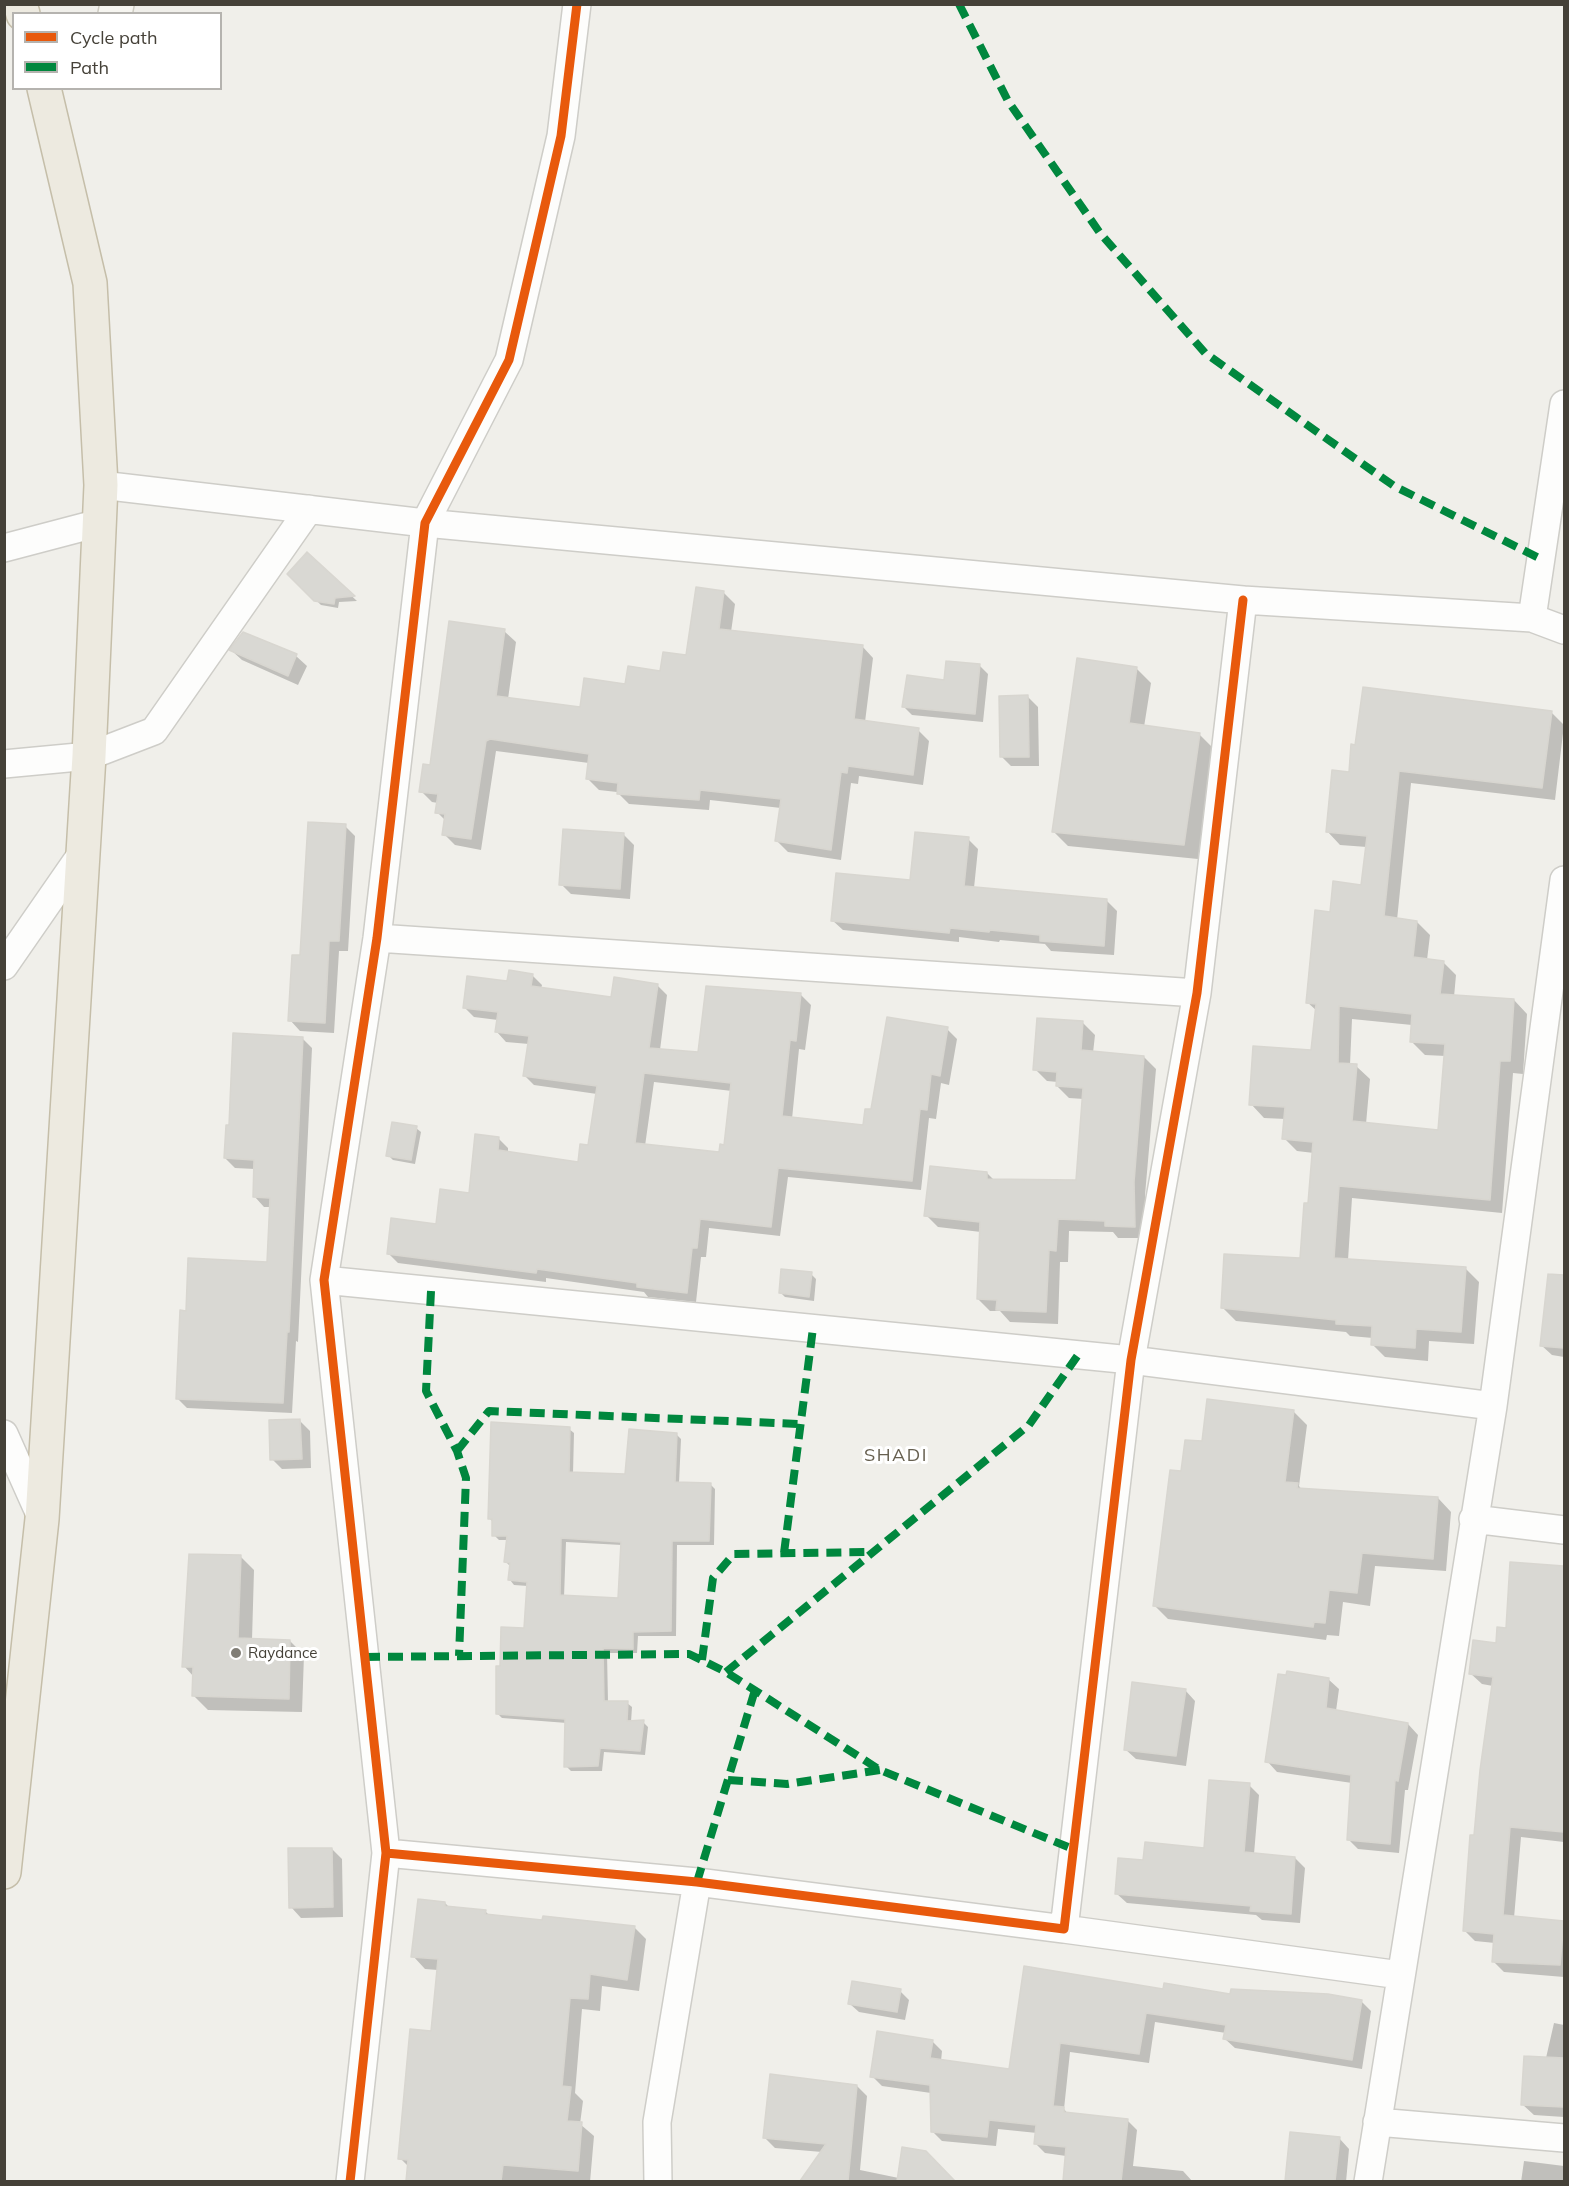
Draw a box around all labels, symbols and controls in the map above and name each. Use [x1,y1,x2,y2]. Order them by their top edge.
legend [12,12,222,90]
text: Cycle path [70,26,157,49]
text: Path [70,56,109,79]
district label: SHADI [864,1445,928,1467]
place label: Raydance [248,1644,317,1662]
marker: Raydance [229,1646,243,1660]

